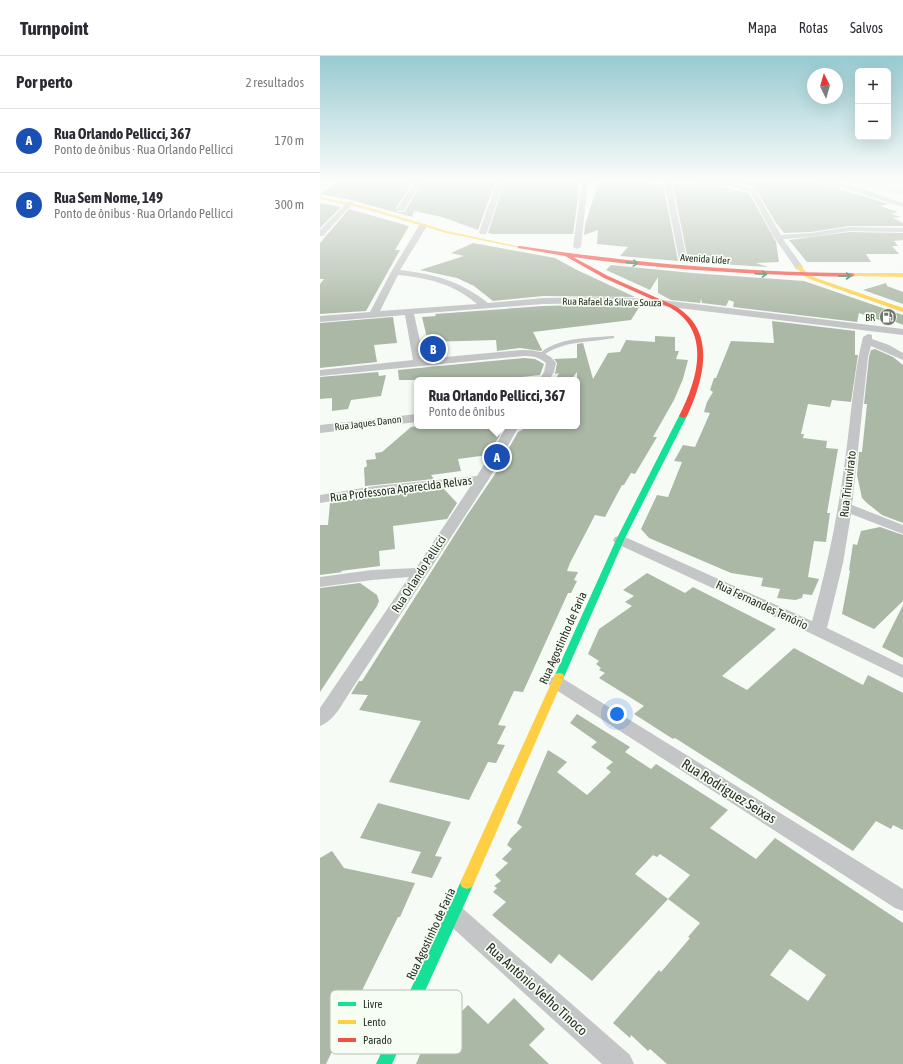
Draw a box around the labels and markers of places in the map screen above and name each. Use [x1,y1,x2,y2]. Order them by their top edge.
fuel station icon: BR [878,307,898,327]
place label: BR [865,312,875,323]
pin: B [420,334,446,364]
pin: A [484,442,510,472]

